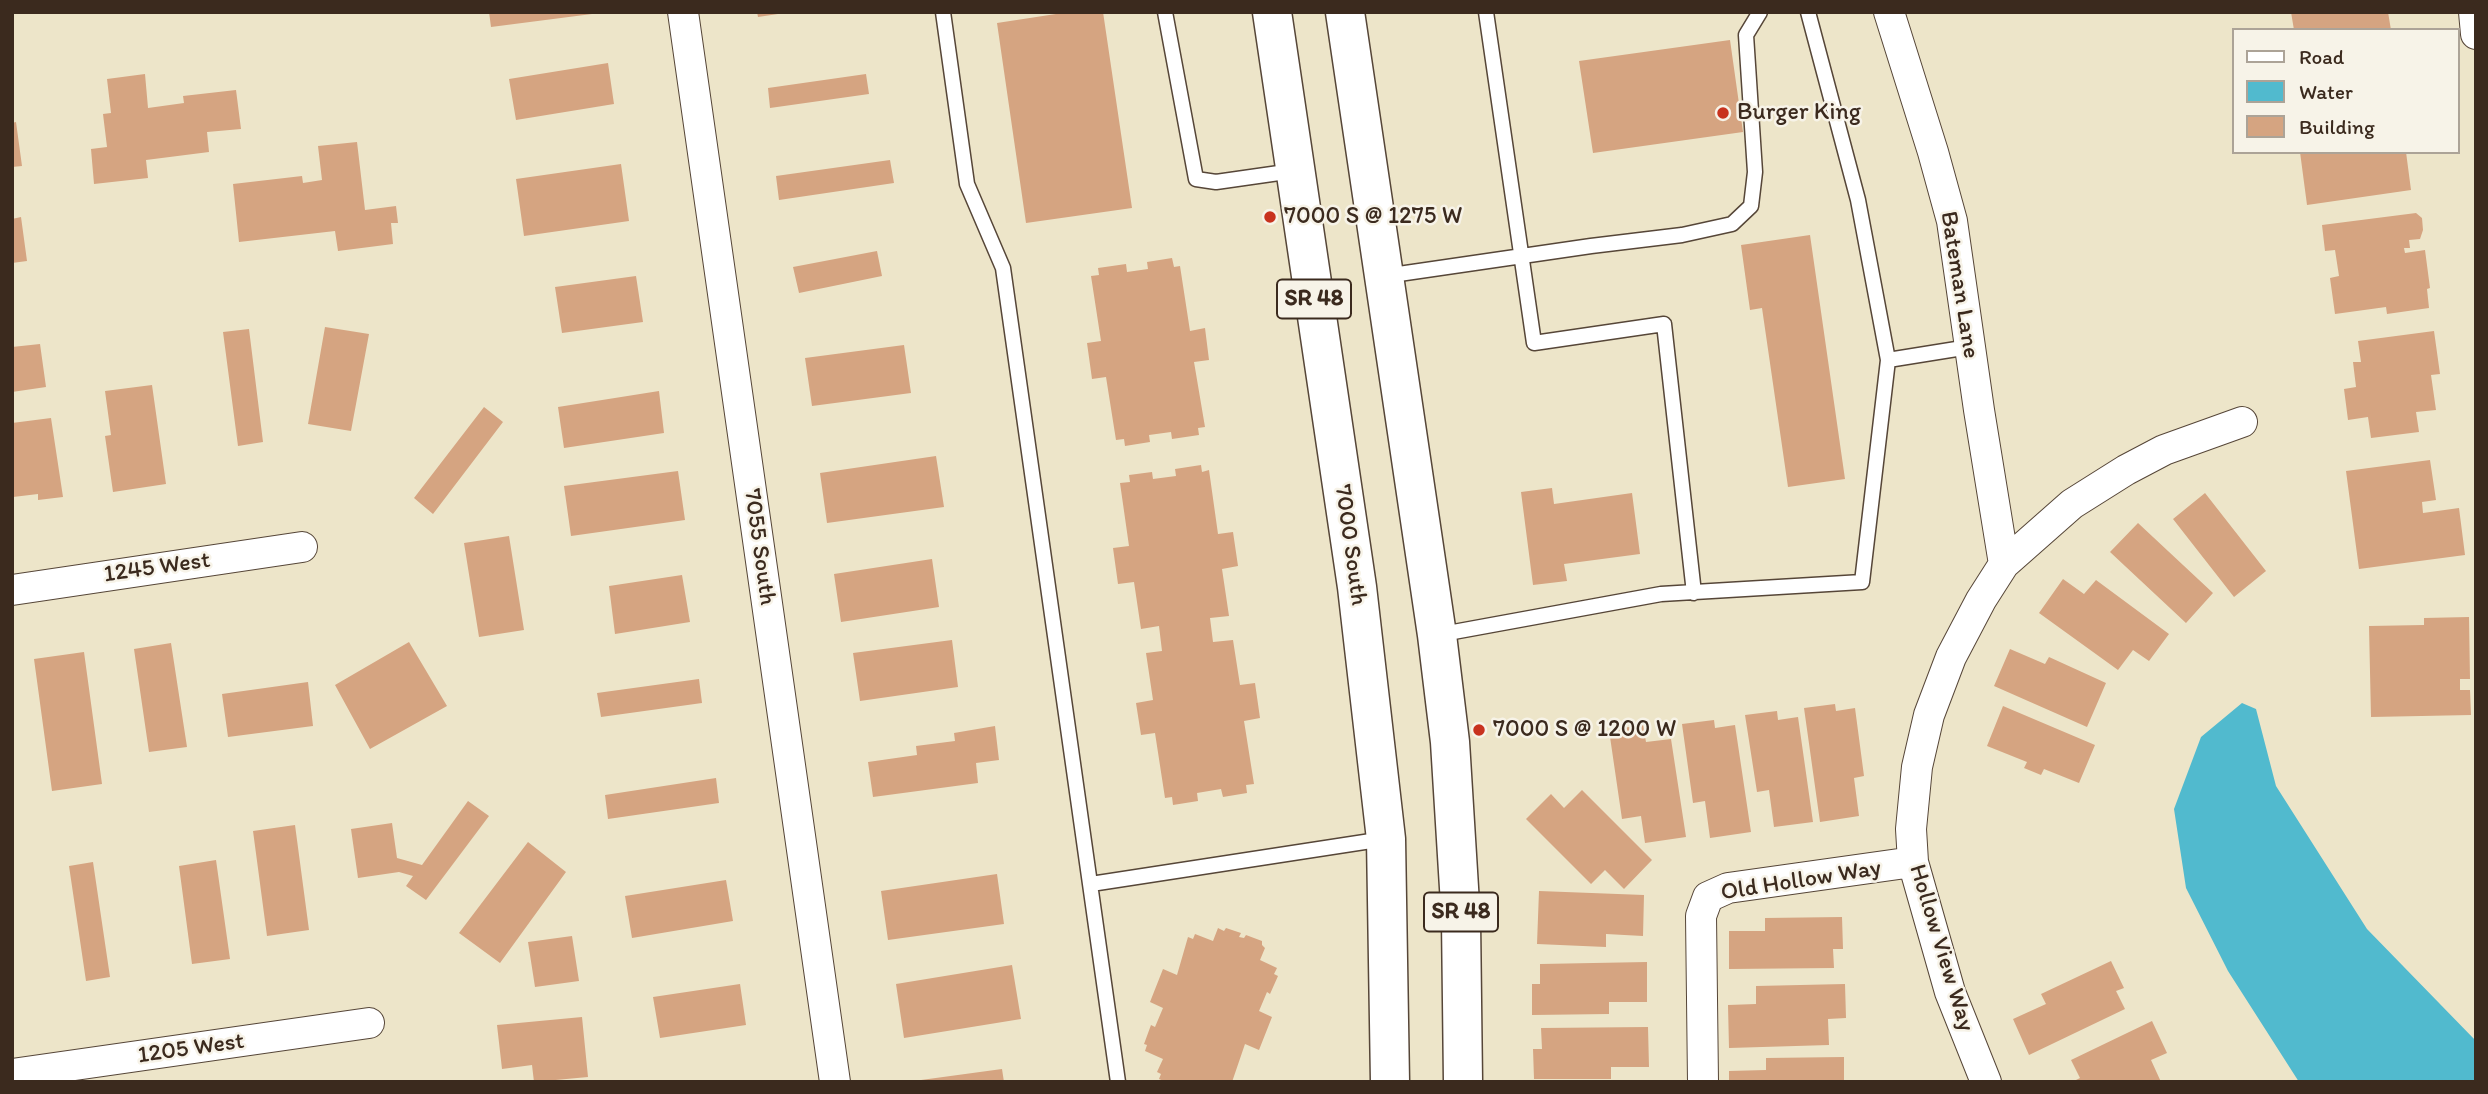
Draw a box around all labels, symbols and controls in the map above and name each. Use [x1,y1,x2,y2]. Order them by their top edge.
legend [2232,28,2460,154]
text: Road [2299,44,2344,69]
text: Water [2299,79,2353,104]
place label: Burger King [1737,99,1861,127]
marker: Burger King [1715,105,1731,121]
text: Building [2299,114,2375,139]
place label: 7000 S @ 1275 W [1284,203,1462,231]
marker: 7000 S @ 1275 W [1262,209,1278,225]
street label: Bateman Lane [1933,209,1985,361]
road number: SR 48 [1277,280,1351,318]
street label: 7000 South [1327,483,1373,607]
street label: 7055 South [737,487,781,607]
street label: 1245 West [102,546,212,590]
place label: 7000 S @ 1200 W [1493,716,1676,744]
marker: 7000 S @ 1200 W [1471,722,1487,738]
street label: Old Hollow Way [1719,854,1883,908]
street label: Hollow View Way [1902,861,1980,1035]
road number: SR 48 [1424,892,1498,931]
street label: 1205 West [136,1027,246,1071]

